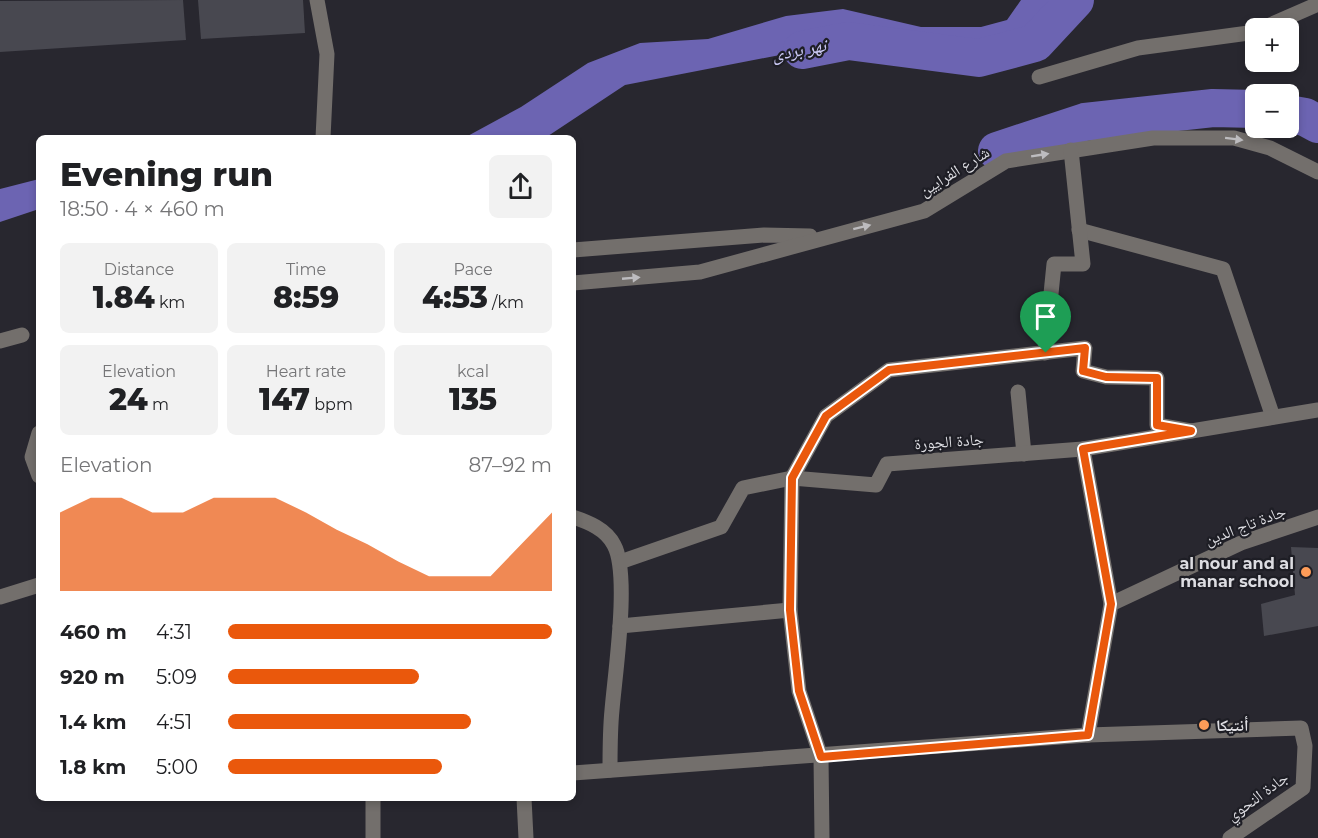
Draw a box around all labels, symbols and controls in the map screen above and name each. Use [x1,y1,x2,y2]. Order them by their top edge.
map controls [1245,18,1299,138]
button: + [1245,18,1299,72]
water label: نهر بردى [770,33,831,66]
button: − [1245,84,1299,138]
one-way arrow [1224,135,1243,144]
street label: شارع الفرايين [916,142,993,201]
one-way arrow [1031,151,1050,160]
text: Evening run [60,154,273,194]
button: share [489,155,552,218]
text: 18:50 · 4 × 460 m [60,197,225,221]
one-way arrow [853,222,871,231]
text: Distance [104,260,174,279]
text: Time [286,260,326,279]
text: Pace [453,260,493,279]
one-way arrow [622,273,641,283]
text: 1.84 [93,279,155,316]
text: 8:59 [273,279,339,316]
text: 4:53 [422,279,488,316]
pin [1020,291,1071,353]
text: km [155,293,185,312]
text: /km [488,293,524,312]
icon: arrive [1029,300,1062,333]
text: Elevation [102,362,176,381]
text: Heart rate [266,362,346,381]
text: kcal [457,362,489,381]
text: 24 [109,381,148,418]
text: 147 [259,381,310,418]
text: 135 [449,381,497,418]
text: m [148,395,169,414]
text: bpm [310,395,353,414]
street label: جادة الجورة [914,430,984,453]
text: Elevation [60,453,152,477]
text: 87–92 m [468,453,552,477]
street label: جادة تاج الدين [1202,501,1289,551]
place label: al nour and al manar school [1179,554,1294,591]
marker: al nour and al manar school [1299,565,1313,579]
text: 460 m [60,620,127,644]
text: 4:31 [156,620,192,644]
text: 920 m [60,665,125,689]
text: 5:09 [156,665,197,689]
text: 1.4 km [60,710,127,734]
text: 4:51 [156,710,192,734]
place label: أنتيكا [1216,716,1249,735]
marker: أنتيكا [1197,718,1211,732]
text: 1.8 km [60,755,126,779]
text: 5:00 [156,755,198,779]
street label: جادة النحوي [1223,768,1294,828]

